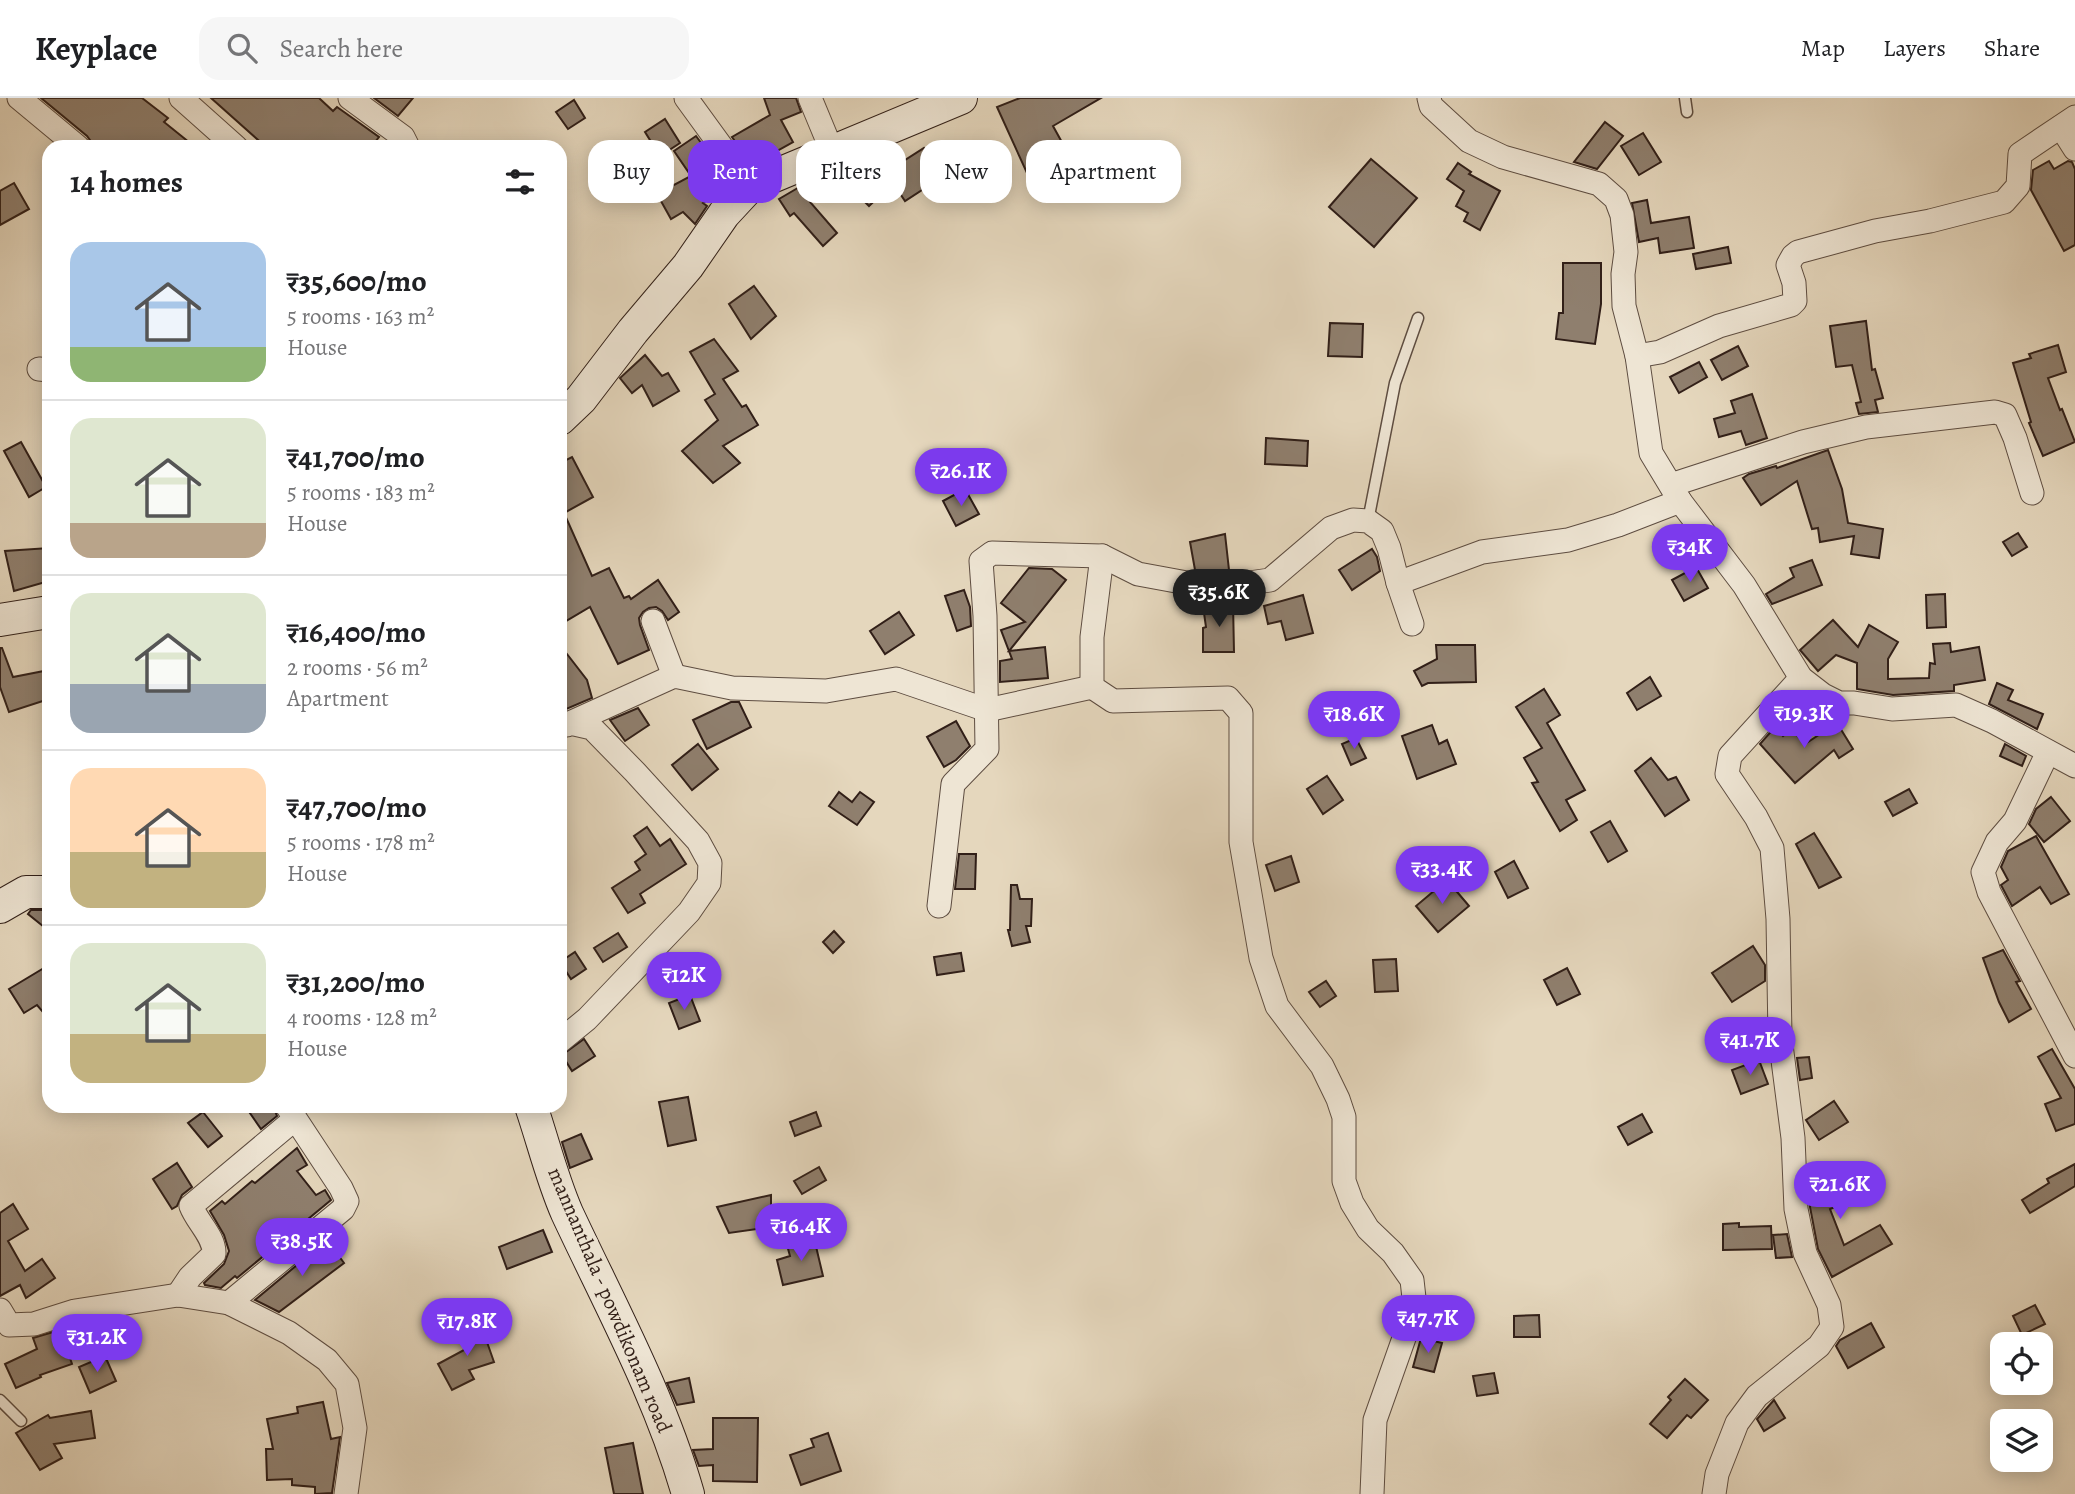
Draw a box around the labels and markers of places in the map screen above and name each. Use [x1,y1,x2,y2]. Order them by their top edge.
pin: ₹26.1K [904,448,1018,508]
pin: ₹34K [1649,524,1731,584]
pin: ₹35.6K [1162,570,1276,629]
pin: ₹19.3K [1747,690,1861,750]
pin: ₹18.6K [1297,692,1411,751]
pin: ₹33.4K [1385,846,1499,906]
pin: ₹12K [643,953,725,1012]
pin: ₹41.7K [1693,1018,1807,1077]
pin: ₹21.6K [1783,1162,1897,1221]
pin: ₹16.4K [744,1204,858,1263]
pin: ₹38.5K [245,1218,359,1278]
pin: ₹47.7K [1371,1296,1485,1355]
pin: ₹17.8K [410,1298,524,1358]
pin: ₹31.2K [40,1314,154,1374]

